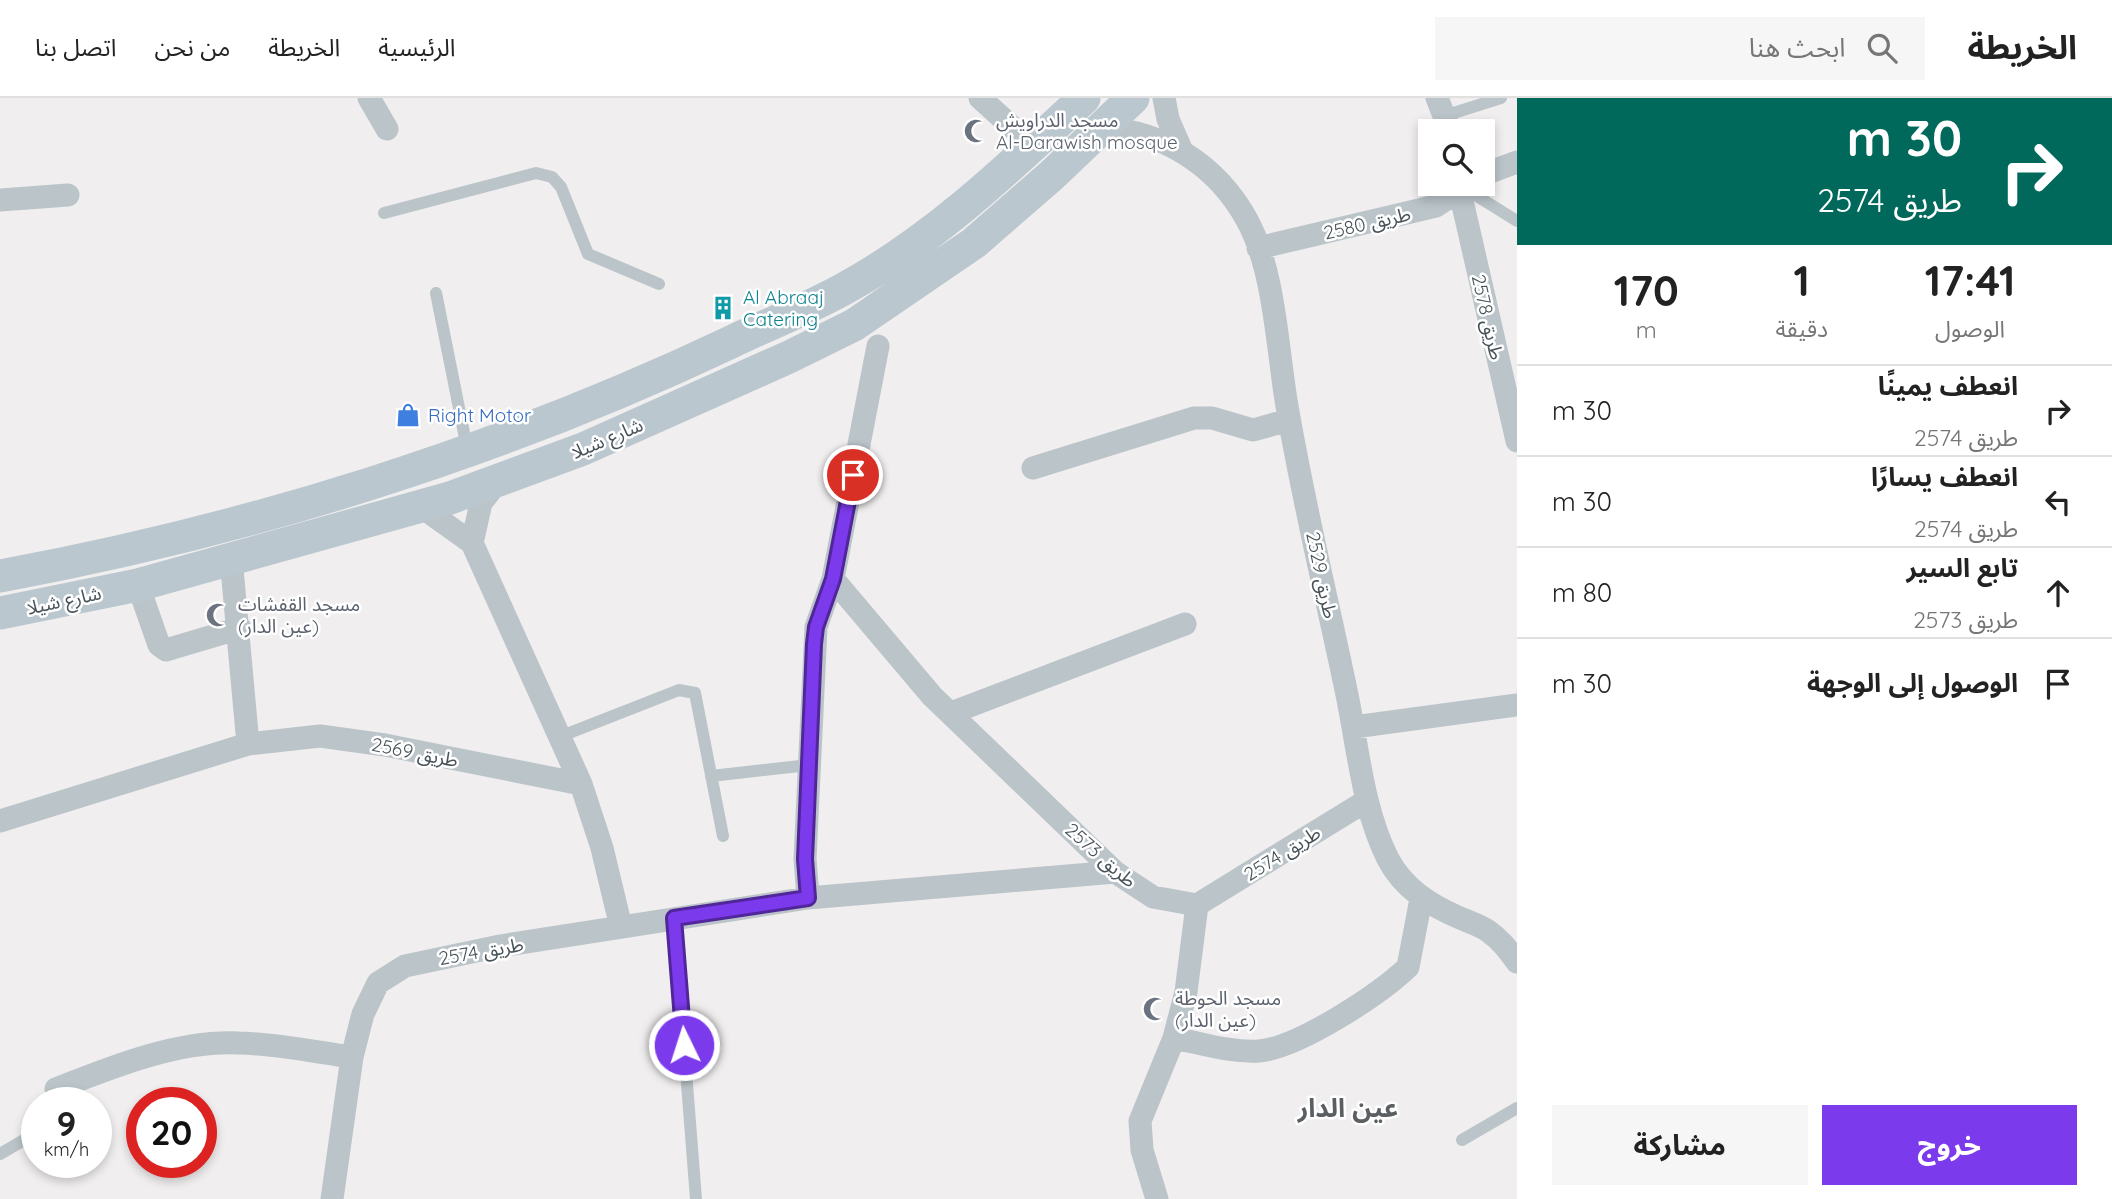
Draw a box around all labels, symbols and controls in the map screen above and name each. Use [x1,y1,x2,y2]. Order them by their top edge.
search box [1435,17,1925,80]
text: الخريطة [1967,26,2077,67]
icon: search [1863,29,1901,67]
text: ابحث هنا [1749,31,1845,64]
text: اتصل بنا [35,32,116,62]
text: من نحن [154,32,230,62]
text: الخريطة [268,32,340,62]
text: الرئيسية [378,32,455,62]
text: 30 m [1847,107,1962,168]
place label: مسجد الدراويش Al-Darawish mosque [996,108,1178,154]
mosque icon: مسجد الدراويش Al-Darawish mosque [962,117,990,145]
map controls [1418,119,1495,196]
button: search [1418,119,1495,196]
icon: right [1986,126,2077,217]
text: طريق 2574 [1817,180,1962,220]
street label: طريق 2580 [1321,201,1413,245]
text: 1 [1794,254,1810,307]
text: 17:41 [1925,254,2015,307]
text: 170 [1614,264,1679,317]
street label: طريق 2578 [1467,272,1509,362]
place label: Al Abraaj Catering [743,285,824,331]
building icon: Al Abraaj Catering [709,294,737,322]
text: دقيقة [1776,314,1828,343]
text: الوصول [1935,314,2005,343]
text: m [1636,315,1657,344]
text: انعطف يمينًا [1878,369,2018,402]
icon: right [2039,392,2077,430]
text: 30 m [1552,394,1612,427]
shop icon: Right Motor [394,401,422,429]
place label: Right Motor [428,403,532,427]
street label: شارع شيلا [568,412,647,466]
text: طريق 2574 [1914,423,2018,452]
pin [823,445,883,505]
icon: arrive [834,456,872,494]
text: انعطف يسارًا [1871,460,2018,493]
icon: left [2039,483,2077,521]
text: 30 m [1552,485,1612,518]
text: طريق 2574 [1914,514,2018,543]
street label: طريق 2529 [1301,529,1343,621]
text: تابع السير [1906,551,2018,584]
icon: ahead [2039,574,2077,612]
text: 80 m [1552,576,1612,609]
street label: شارع شيلا [25,580,104,622]
place label: مسجد القفشات (عين الدار) [238,592,360,638]
mosque icon: مسجد القفشات (عين الدار) [204,601,232,629]
text: طريق 2573 [1913,605,2018,634]
icon: arrive [2039,665,2077,703]
text: الوصول إلى الوجهة [1807,666,2018,699]
text: 30 m [1552,667,1612,700]
street label: طريق 2569 [370,732,460,772]
street label: طريق 2573 [1060,818,1142,893]
street label: طريق 2574 [1239,820,1325,886]
street label: طريق 2574 [437,932,526,970]
place label: مسجد الحوطة (عين الدار) [1175,986,1281,1032]
mosque icon: مسجد الحوطة (عين الدار) [1141,995,1169,1023]
position arrow [647,1008,721,1082]
speed limit sign: 20 [126,1087,217,1178]
district label: عين الدار [1297,1091,1398,1124]
text: 9 [57,1101,76,1145]
button: مشاركة [1552,1105,1808,1185]
button: خروج [1822,1105,2077,1185]
text: km/h [44,1138,89,1161]

